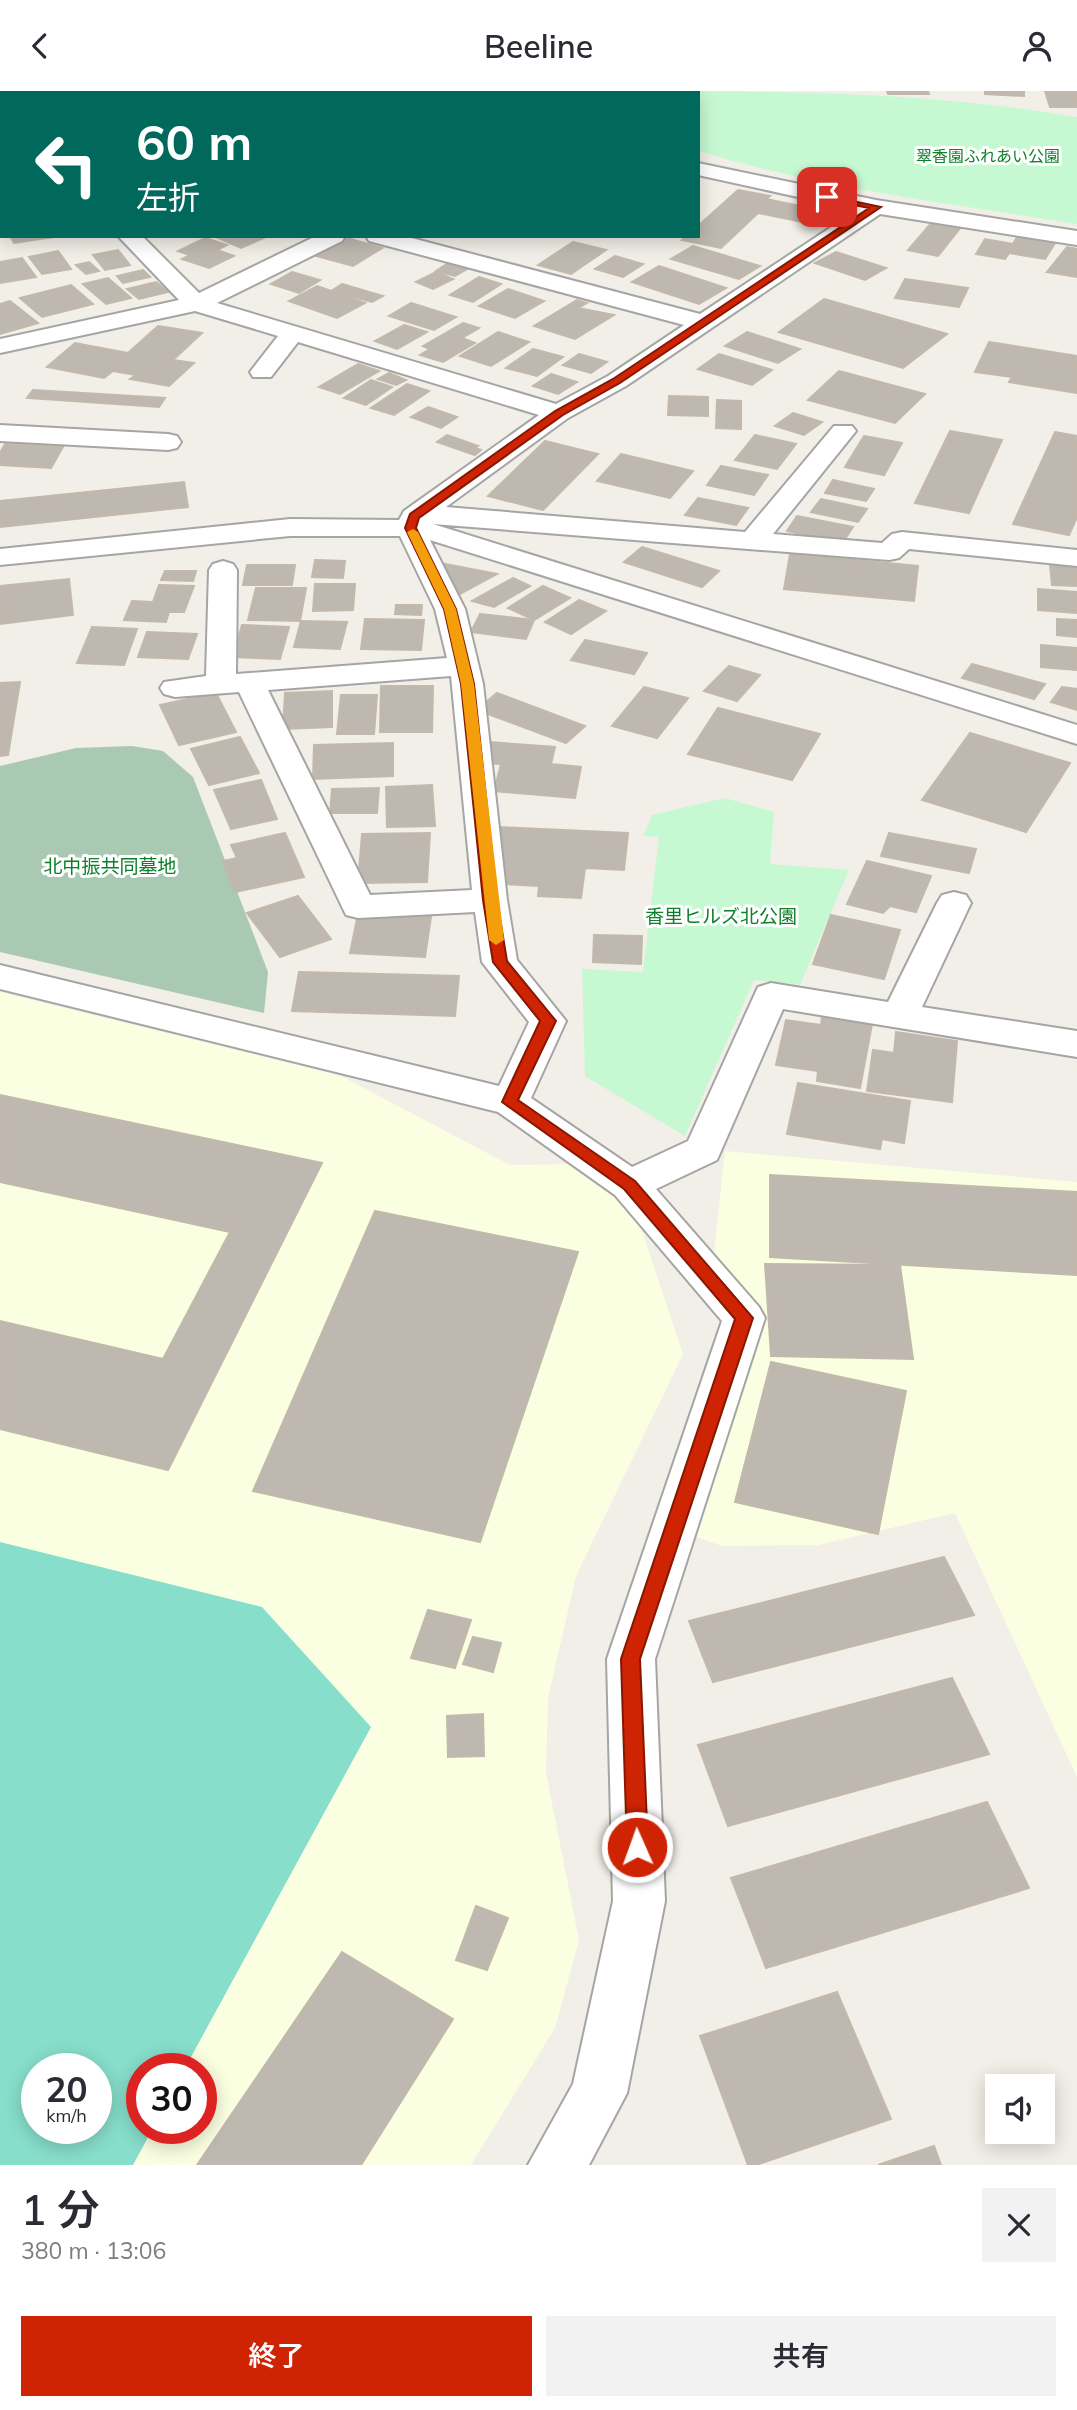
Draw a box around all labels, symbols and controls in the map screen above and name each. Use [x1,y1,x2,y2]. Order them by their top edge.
text: Beeline [484,26,593,66]
icon: back [21,27,59,65]
icon: person [1018,27,1056,65]
text: 60 m [136,111,252,172]
icon: left [21,119,112,210]
park label: 翠香園ふれあい公園 [916,146,1060,166]
pin [797,167,857,227]
text: 左折 [136,177,200,217]
icon: arrive [808,178,846,216]
park label: 北中振共同墓地 [43,854,177,878]
park label: 香里ヒルズ北公園 [645,904,797,928]
position arrow [600,1810,674,1884]
speed limit sign: 30 [126,2053,217,2144]
text: 20 [45,2067,88,2111]
map controls [985,2074,1055,2144]
button: sound [985,2074,1055,2144]
text: km/h [46,2104,87,2127]
text: 1 分 [21,2183,99,2236]
button: close [982,2188,1056,2262]
text: 380 m · 13:06 [21,2236,166,2265]
button: 終了 [21,2316,532,2396]
button: 共有 [546,2316,1056,2396]

